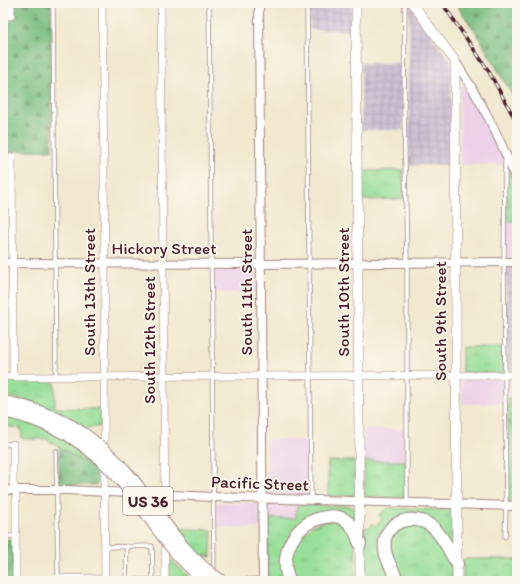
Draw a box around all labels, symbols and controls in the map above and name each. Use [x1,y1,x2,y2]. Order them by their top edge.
street label: South 10th Street [333,227,353,357]
street label: South 13th Street [79,228,99,356]
street label: South 11th Street [236,229,256,355]
street label: Hickory Street [111,238,217,258]
street label: South 9th Street [430,261,450,381]
street label: South 12th Street [139,276,159,404]
street label: Pacific Street [211,471,310,495]
road number: US 36 [123,487,173,515]

